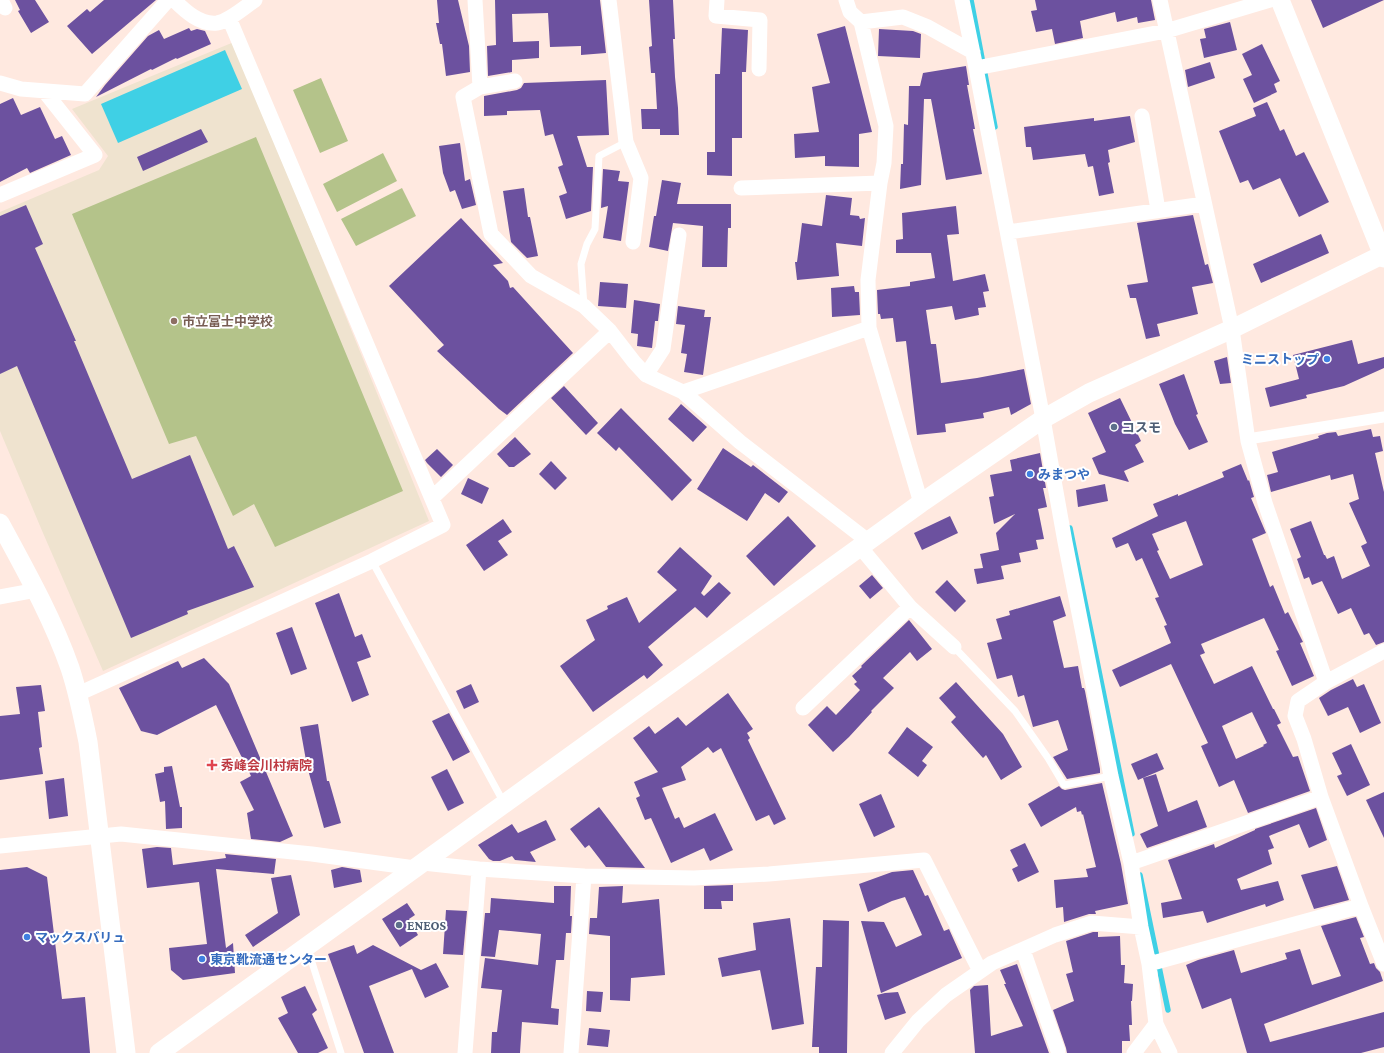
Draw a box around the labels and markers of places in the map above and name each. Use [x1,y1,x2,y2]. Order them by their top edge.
place label: 市立富士中学校 [182,314,273,329]
marker: 市立富士中学校 [169,316,179,326]
place label: ミニストップ [1241,352,1319,367]
marker: ミニストップ [1322,354,1332,364]
place label: コスモ [1122,420,1161,435]
marker: コスモ [1109,422,1119,432]
place label: みまつや [1038,467,1090,482]
marker: みまつや [1025,469,1035,479]
place label: 秀峰会川村病院 [221,758,312,773]
marker: 秀峰会川村病院 [206,759,218,771]
place label: ENEOS [407,918,447,933]
marker: ENEOS [394,920,404,930]
place label: マックスバリュ [35,930,126,945]
marker: マックスバリュ [22,932,32,942]
place label: 東京靴流通センター [210,952,327,967]
marker: 東京靴流通センター [197,954,207,964]

